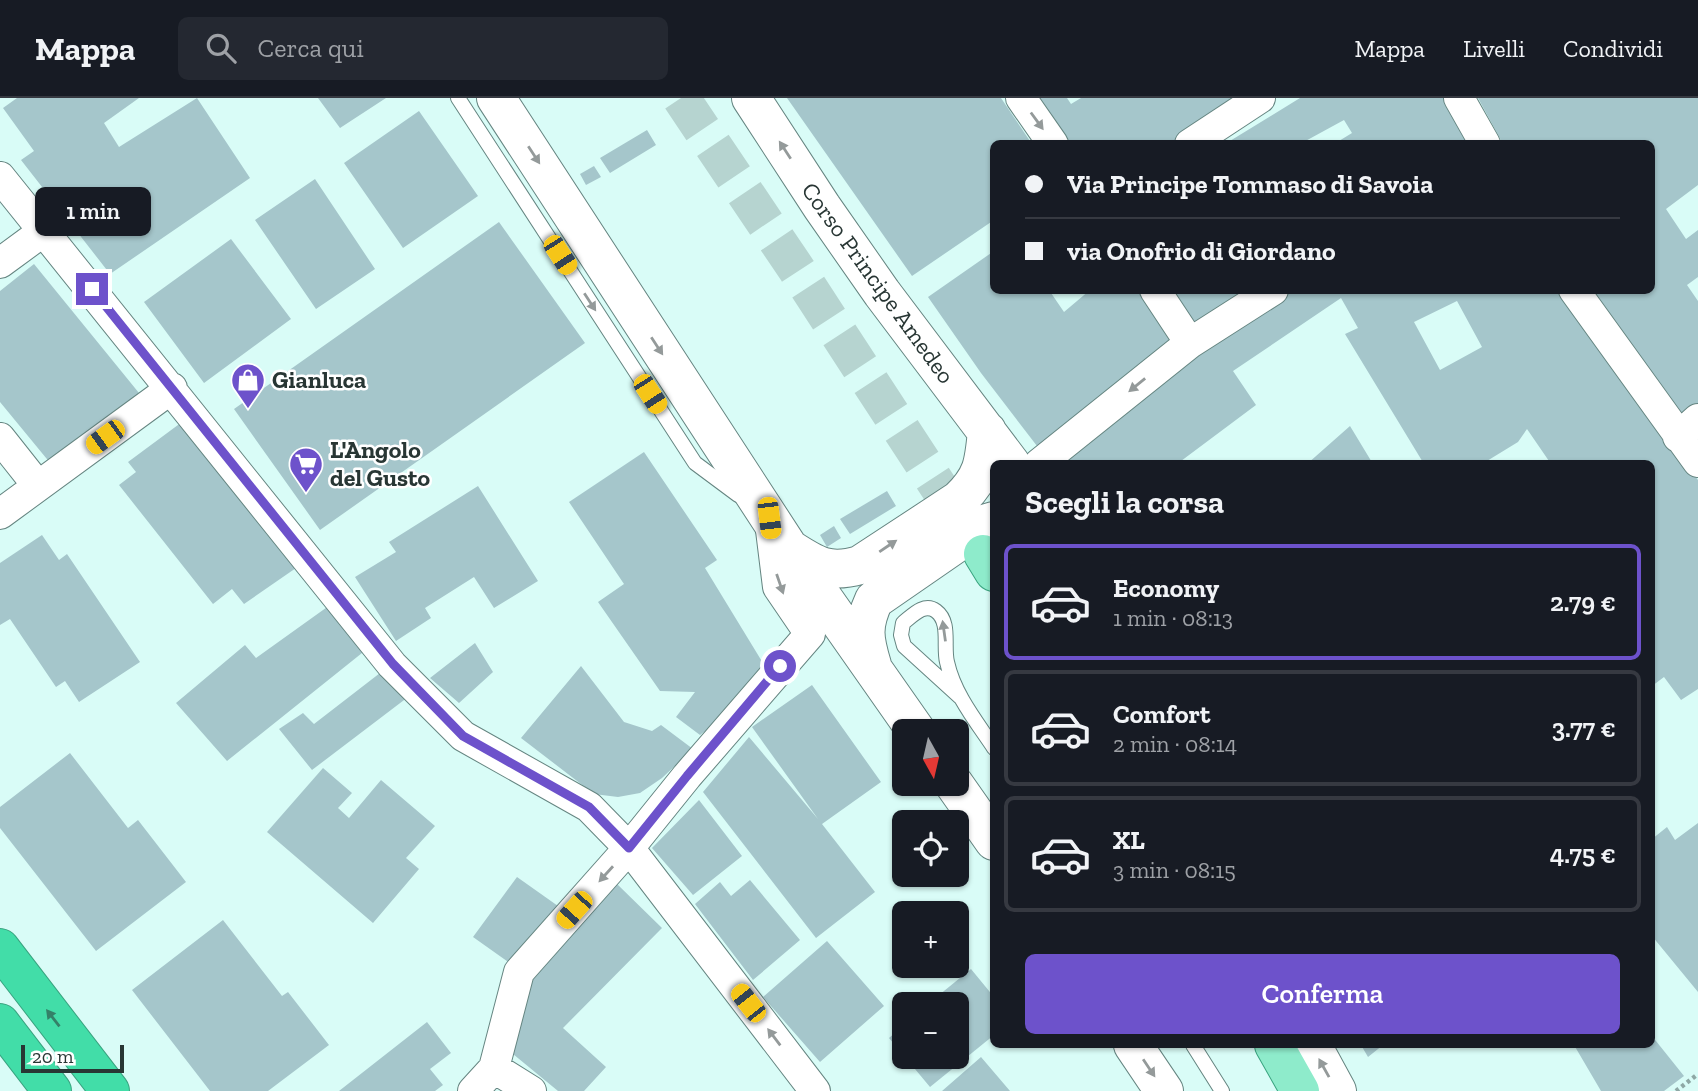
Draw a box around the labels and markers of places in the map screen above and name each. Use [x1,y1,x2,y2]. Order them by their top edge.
shop icon: Gianluca [229,361,267,410]
place label: Gianluca [272,365,366,394]
place label: L'Angolo del Gusto [330,435,431,492]
supermarket icon: L'Angolo del Gusto [287,445,325,494]

